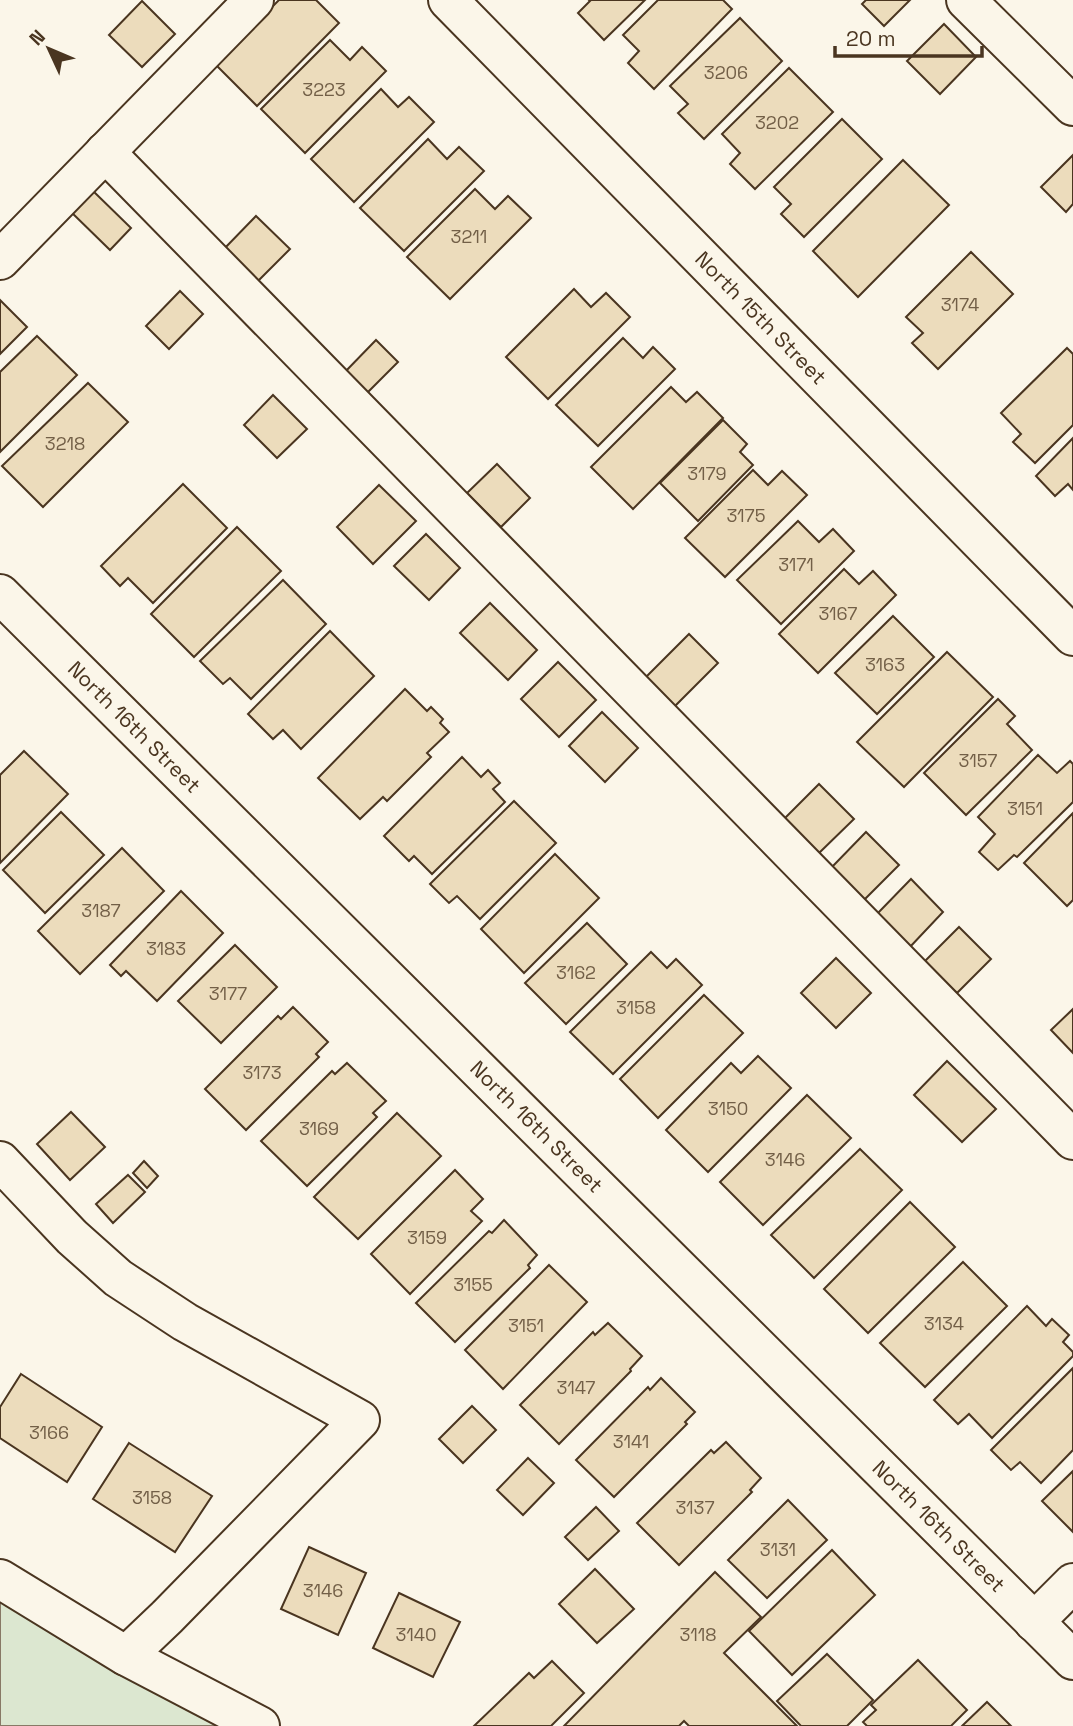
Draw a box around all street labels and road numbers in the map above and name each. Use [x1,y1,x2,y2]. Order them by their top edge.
street label: North 15th Street [690,245,832,390]
street label: North 16th Street [62,655,207,799]
street label: North 16th Street [465,1055,609,1198]
street label: North 16th Street [867,1454,1011,1598]

